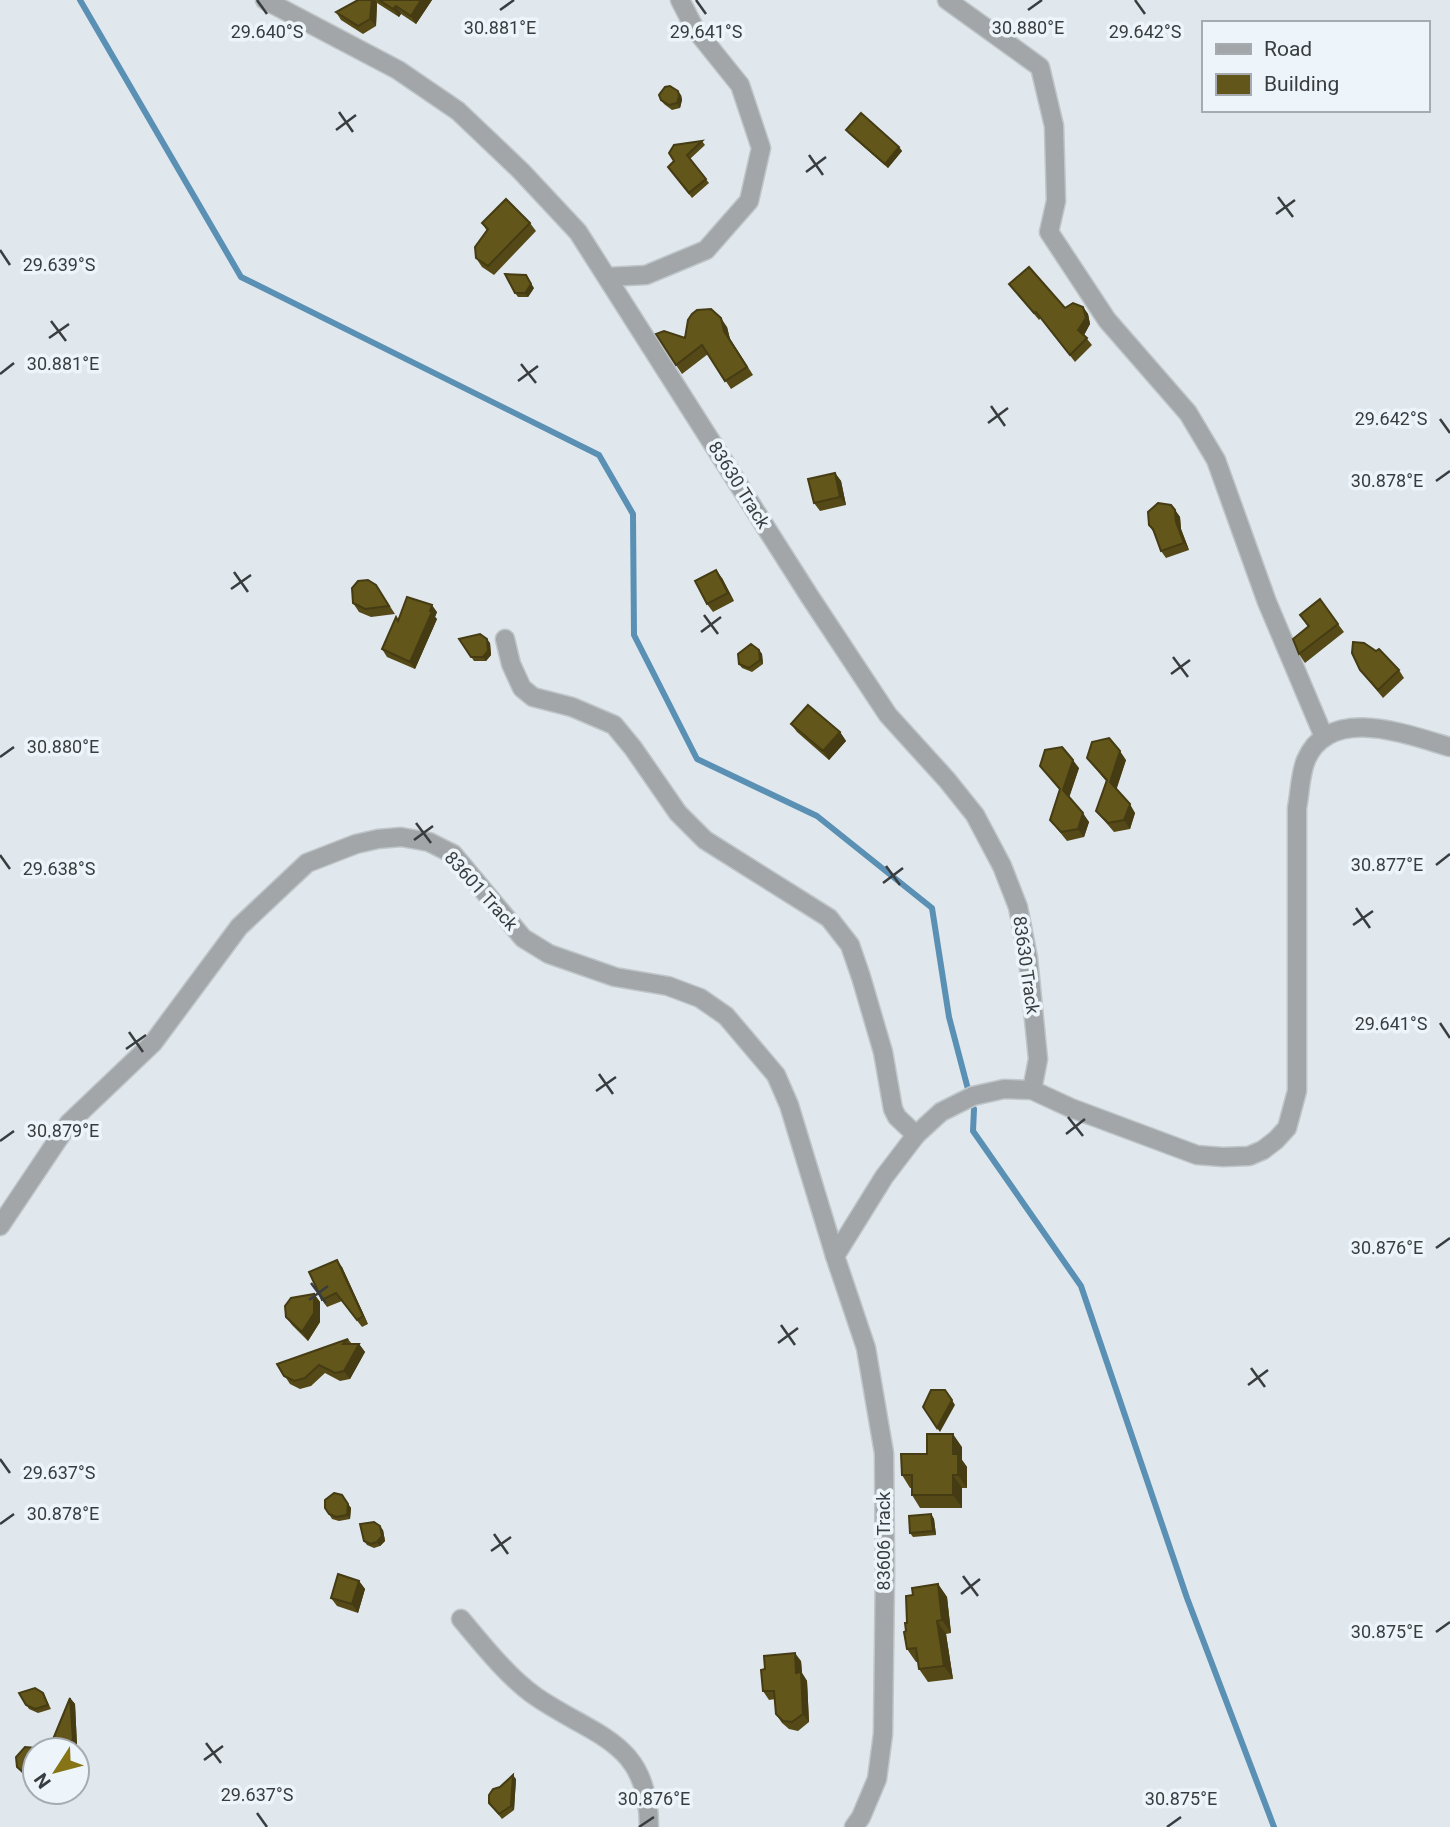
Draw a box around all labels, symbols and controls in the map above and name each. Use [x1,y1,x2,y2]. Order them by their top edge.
text: 30.881°E [464,17,536,38]
text: 30.880°E [992,17,1064,38]
text: 29.640°S [231,21,304,42]
text: 29.641°S [670,21,743,42]
text: 29.642°S [1109,21,1182,42]
legend [1202,21,1429,112]
text: Road [1264,37,1312,61]
text: Building [1264,72,1339,96]
text: 29.639°S [23,254,96,275]
text: 30.881°E [27,353,99,374]
text: 29.642°S [1355,408,1428,429]
street label: 83630 Track [704,437,775,533]
text: 30.878°E [1351,470,1423,491]
text: 30.880°E [27,736,99,757]
street label: 83601 Track [440,847,523,935]
text: 30.877°E [1351,854,1423,875]
text: 29.638°S [23,858,96,879]
street label: 83630 Track [1009,915,1044,1016]
text: 29.641°S [1355,1013,1428,1034]
text: 30.879°E [27,1120,99,1141]
text: 30.876°E [1351,1237,1423,1258]
text: 29.637°S [23,1462,96,1483]
street label: 83606 Track [873,1491,894,1590]
text: 30.878°E [27,1503,99,1524]
text: 30.875°E [1351,1621,1423,1642]
north arrow [21,1736,91,1806]
text: N [29,1769,56,1793]
text: 29.637°S [221,1784,294,1805]
text: 30.876°E [618,1788,690,1809]
text: 30.875°E [1145,1788,1217,1809]

